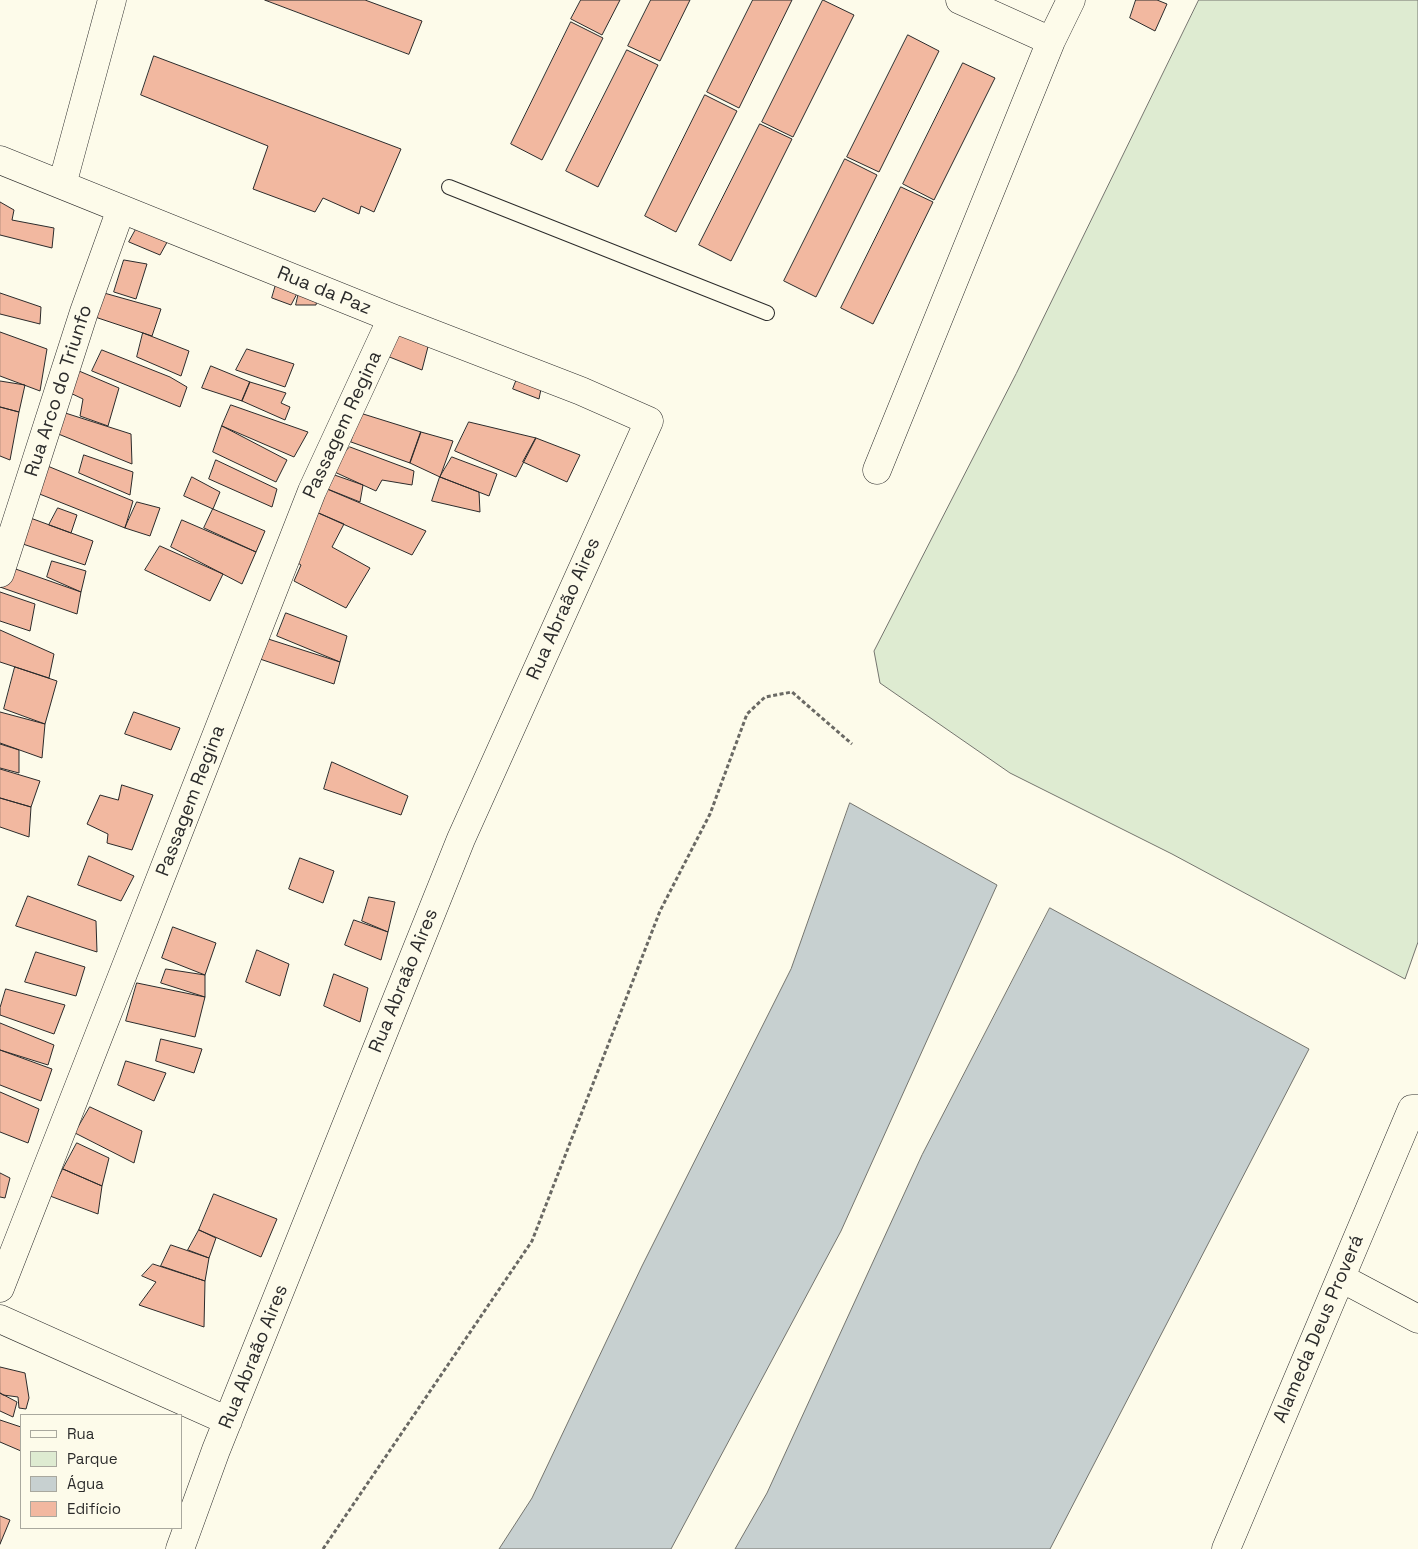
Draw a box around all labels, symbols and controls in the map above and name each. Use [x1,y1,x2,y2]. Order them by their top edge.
street label: Rua da Paz [274,262,374,320]
street label: Rua Arco do Triunfo [20,302,98,480]
street label: Passagem Regina [299,348,387,502]
street label: Rua Abraão Aires [522,534,606,684]
street label: Passagem Regina [152,722,230,880]
street label: Rua Abraão Aires [365,906,443,1056]
street label: Alameda Deus Proverá [1269,1232,1369,1426]
street label: Rua Abraão Aires [215,1282,293,1432]
legend [20,1414,182,1529]
text: Rua [67,1424,94,1443]
text: Parque [67,1449,118,1468]
text: Água [67,1474,104,1493]
text: Edifício [67,1499,121,1518]

